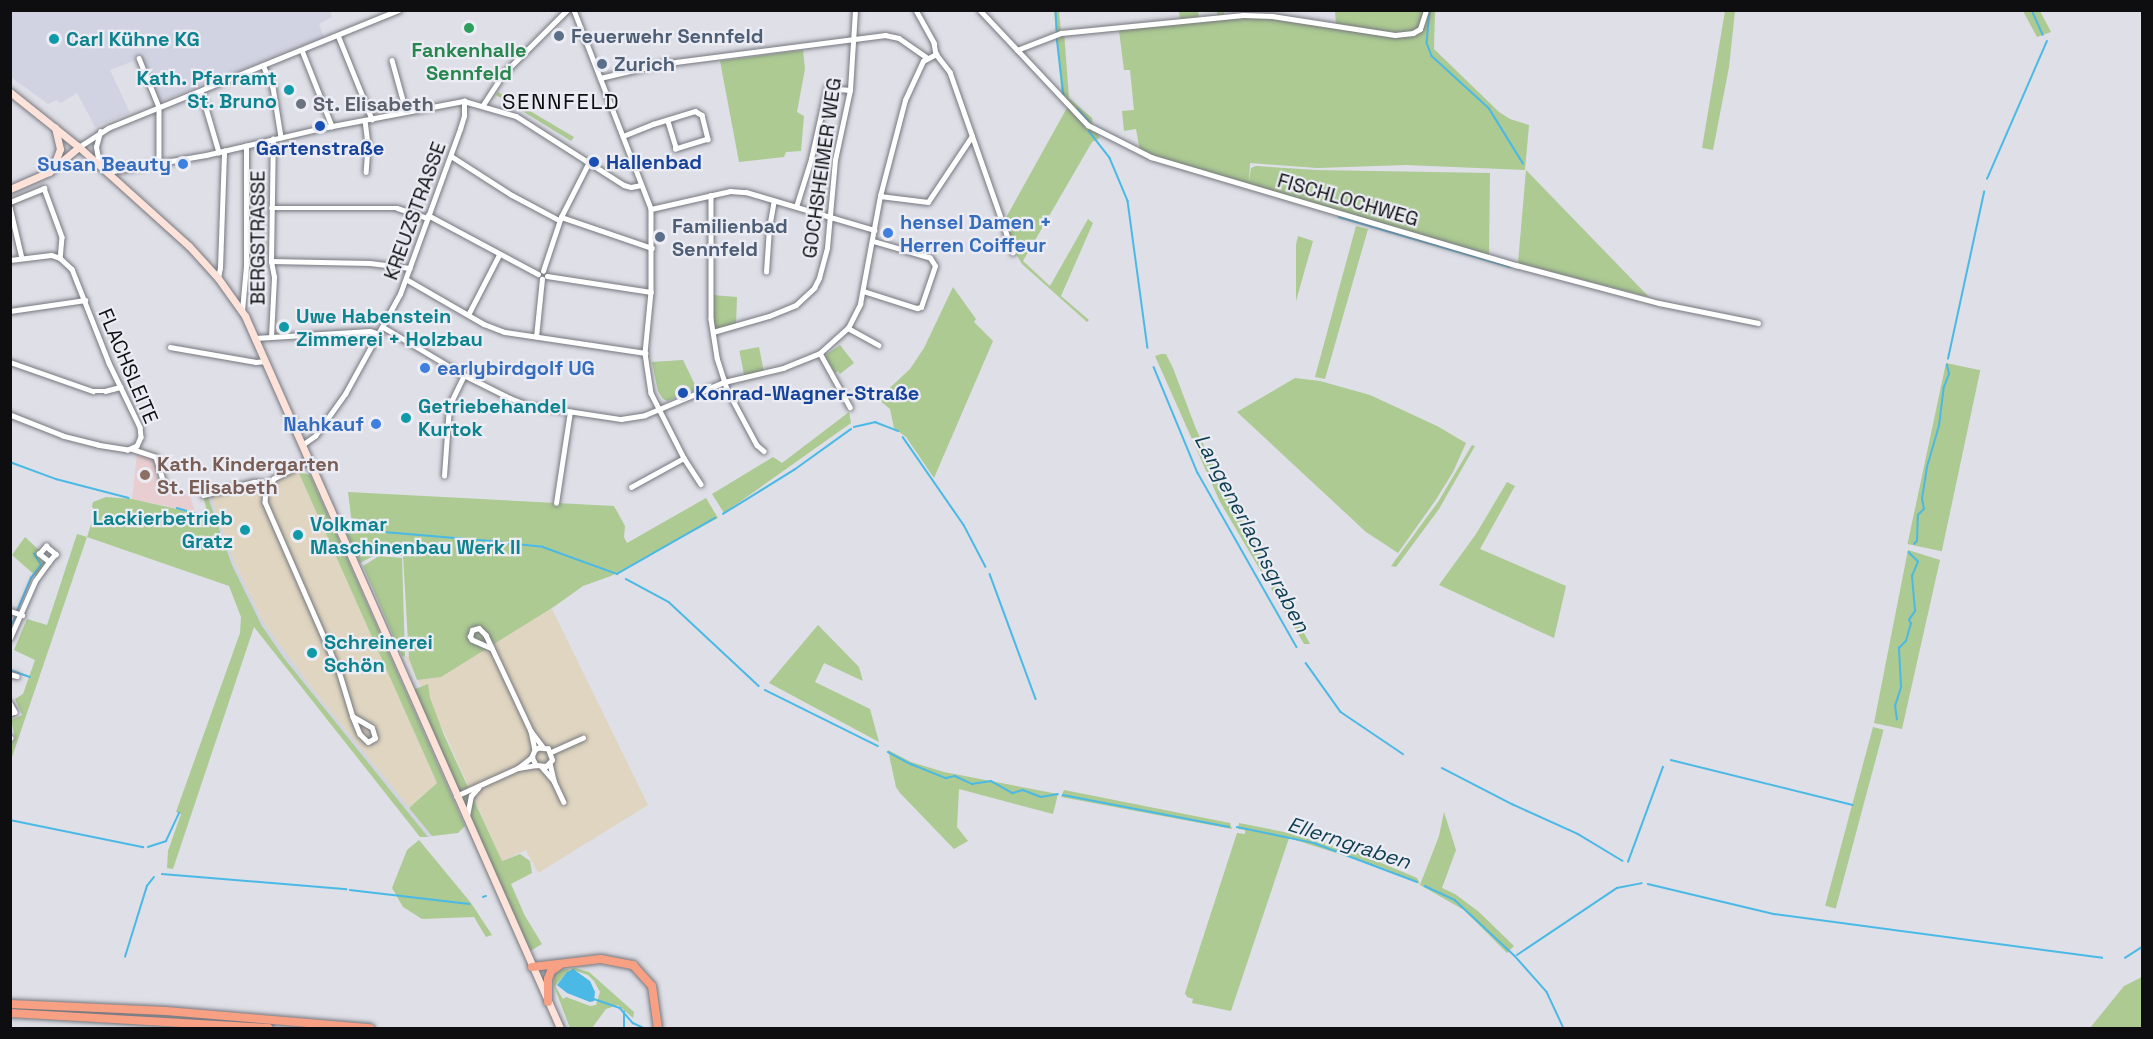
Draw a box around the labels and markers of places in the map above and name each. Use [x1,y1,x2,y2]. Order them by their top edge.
marker: Fankenhalle Sennfeld [462,21,476,35]
place label: Feuerwehr Sennfeld [571,24,763,48]
place label: Carl Kühne KG [66,27,200,51]
marker: Feuerwehr Sennfeld [552,29,566,43]
marker: Carl Kühne KG [47,32,61,46]
place label: Fankenhalle Sennfeld [412,38,526,85]
place label: Zurich [614,52,675,76]
marker: Zurich [595,57,609,71]
place label: Kath. Pfarramt St. Bruno [136,66,277,113]
marker: Kath. Pfarramt St. Bruno [282,83,296,97]
place label: St. Elisabeth [313,92,434,116]
marker: St. Elisabeth [294,97,308,111]
marker: Gartenstraße [313,119,327,133]
place label: Gartenstraße [256,136,384,160]
place label: Hallenbad [606,150,702,174]
place label: Susan Beauty [37,152,171,176]
marker: Hallenbad [587,155,601,169]
marker: Susan Beauty [176,157,190,171]
place label: hensel Damen + Herren Coiffeur [900,210,1052,257]
place label: Familienbad Sennfeld [672,214,788,261]
marker: hensel Damen + Herren Coiffeur [881,226,895,240]
marker: Familienbad Sennfeld [653,230,667,244]
place label: Uwe Habenstein Zimmerei + Holzbau [296,304,483,351]
marker: Uwe Habenstein Zimmerei + Holzbau [277,320,291,334]
place label: earlybirdgolf UG [437,356,595,380]
marker: earlybirdgolf UG [418,361,432,375]
place label: Konrad-Wagner-Straße [695,381,919,405]
marker: Konrad-Wagner-Straße [676,386,690,400]
place label: Getriebehandel Kurtok [418,394,566,441]
marker: Getriebehandel Kurtok [399,411,413,425]
place label: Nahkauf [283,412,364,436]
marker: Nahkauf [369,417,383,431]
place label: Kath. Kindergarten St. Elisabeth [157,452,340,499]
marker: Kath. Kindergarten St. Elisabeth [138,468,152,482]
place label: Lackierbetrieb Gratz [92,506,233,553]
place label: Volkmar Maschinenbau Werk II [310,512,521,559]
marker: Lackierbetrieb Gratz [238,523,252,537]
marker: Volkmar Maschinenbau Werk II [291,528,305,542]
place label: Schreinerei Schön [324,630,433,677]
marker: Schreinerei Schön [305,646,319,660]

